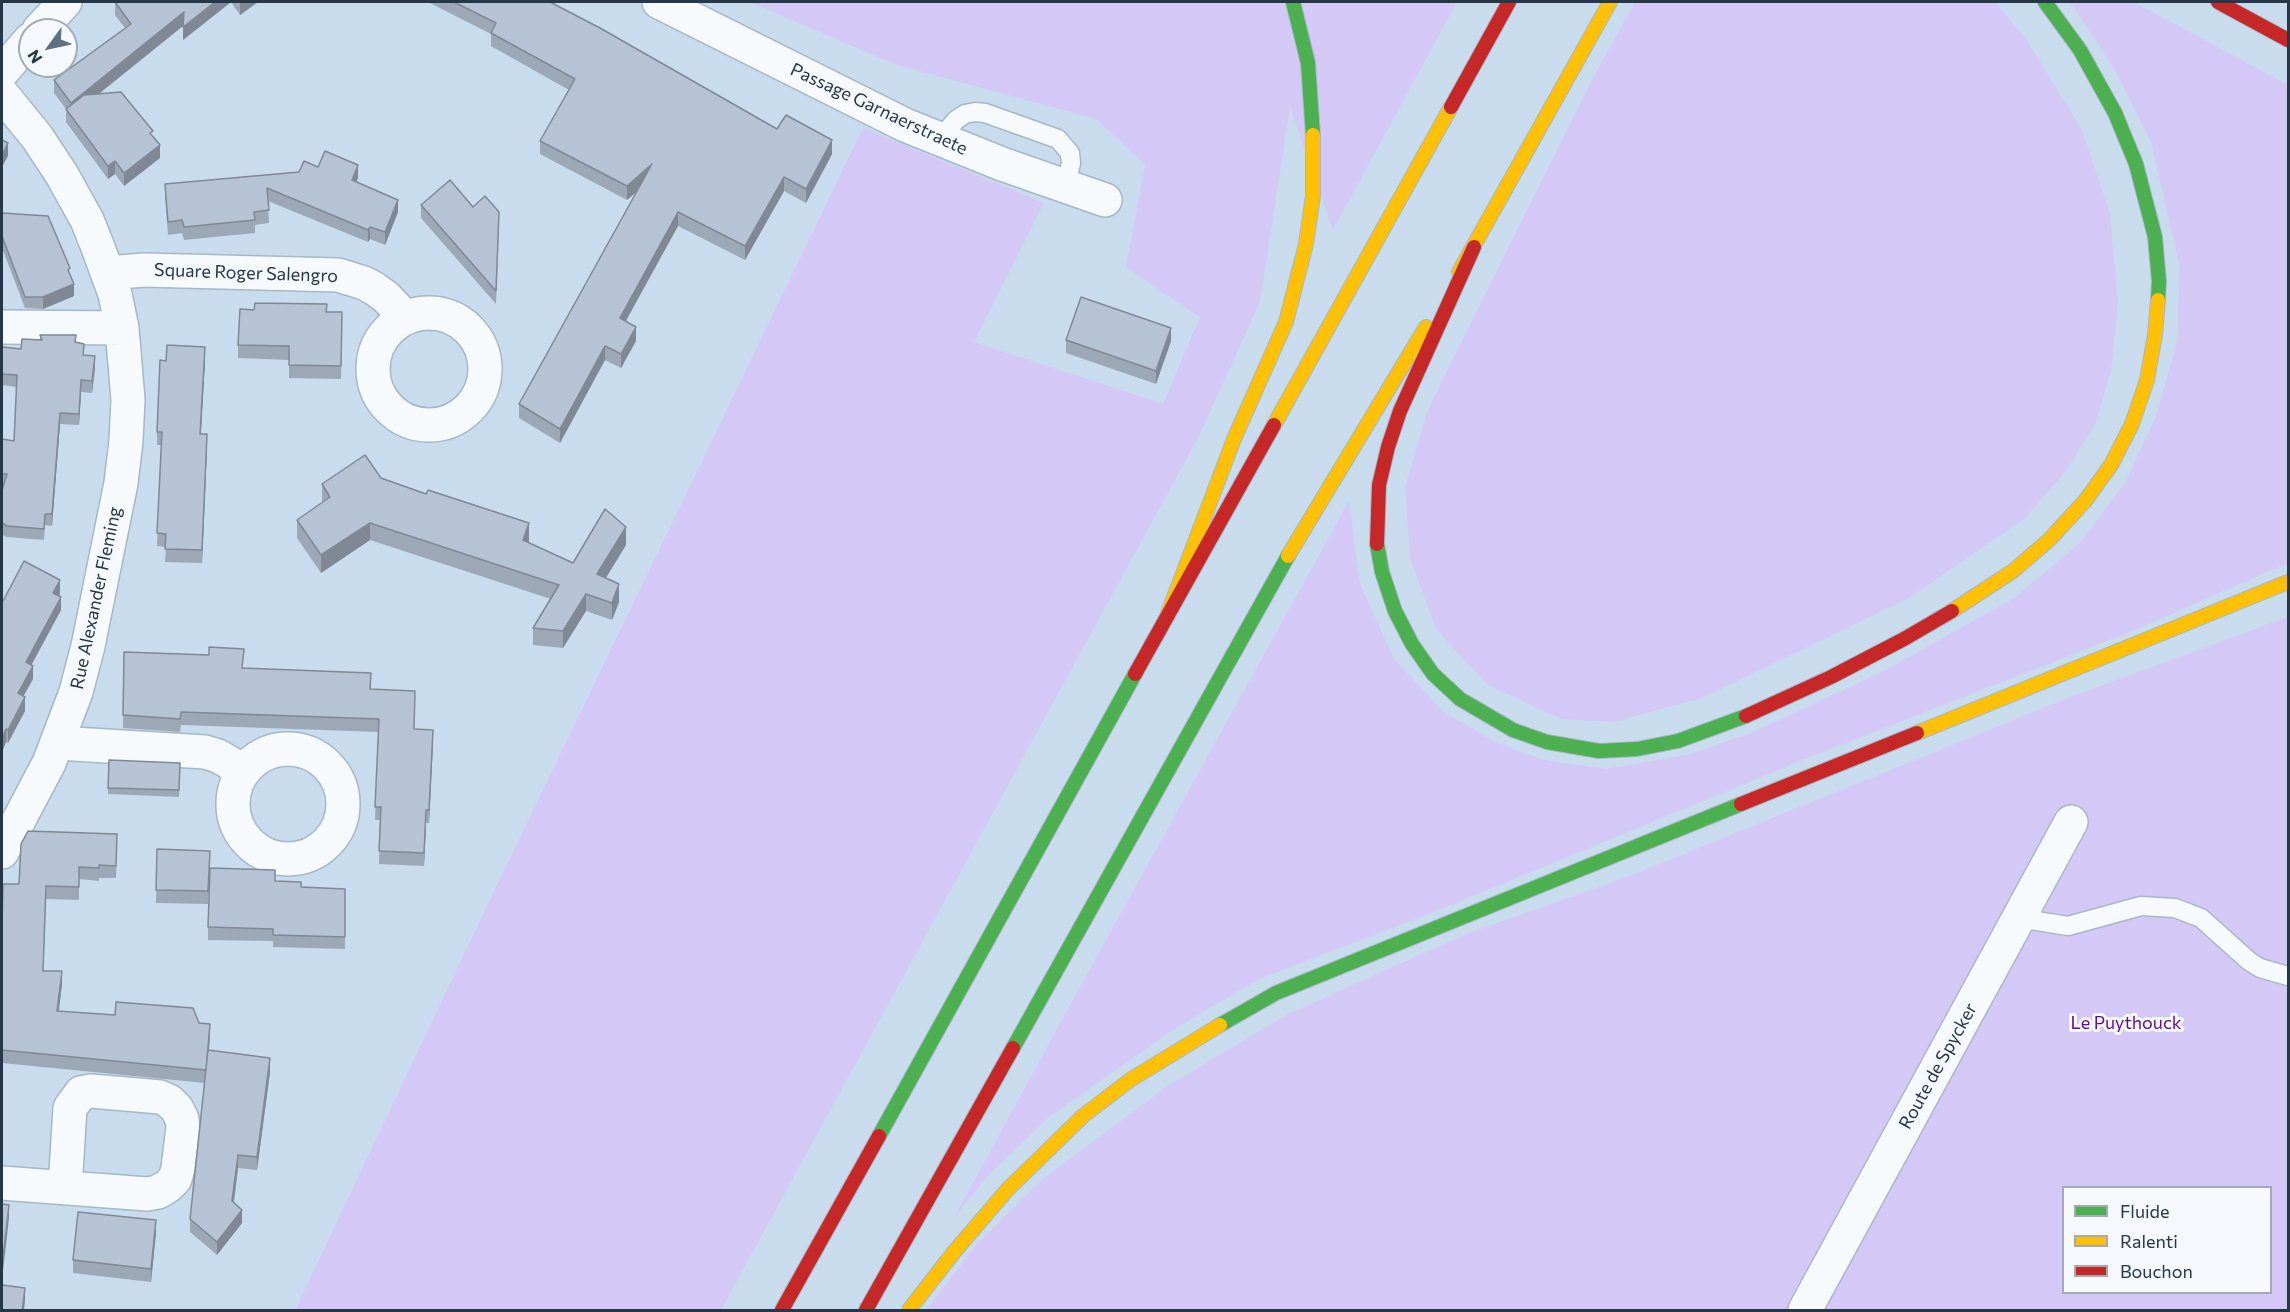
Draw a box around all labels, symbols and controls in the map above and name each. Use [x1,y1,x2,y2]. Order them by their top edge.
north arrow [18,18,78,78]
text: N [23,47,45,67]
street label: Passage Garnaerstraete [787,58,971,160]
street label: Square Roger Salengro [154,259,338,287]
street label: Rue Alexander Fleming [66,505,126,691]
street label: Route de Spycker [1894,999,1982,1133]
park label: Le Puythouck [2070,1012,2182,1034]
legend [2062,1186,2272,1294]
text: Fluide [2120,1200,2169,1222]
text: Ralenti [2120,1230,2178,1252]
text: Bouchon [2120,1260,2193,1282]

